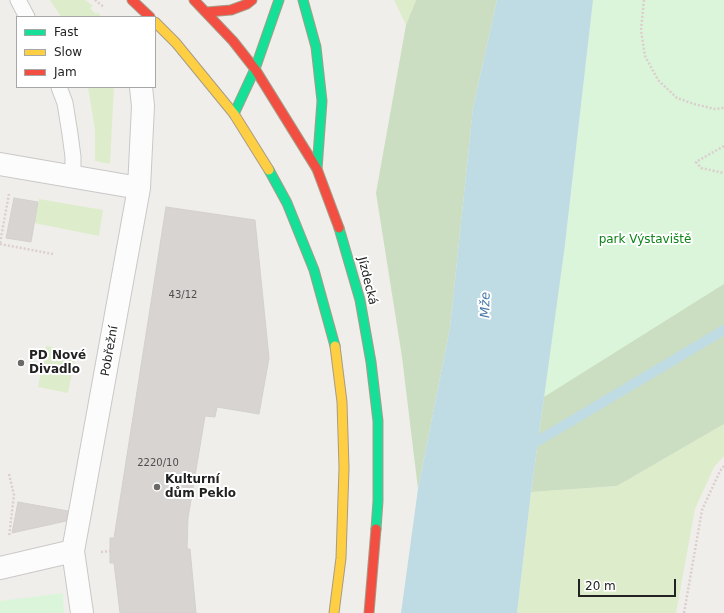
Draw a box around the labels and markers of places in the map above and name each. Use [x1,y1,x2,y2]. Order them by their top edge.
place label: PD Nové Divadlo [29,349,86,377]
marker: PD Nové Divadlo [16,358,26,368]
place label: Kulturní dům Peklo [165,473,236,501]
marker: Kulturní dům Peklo [152,482,162,492]

